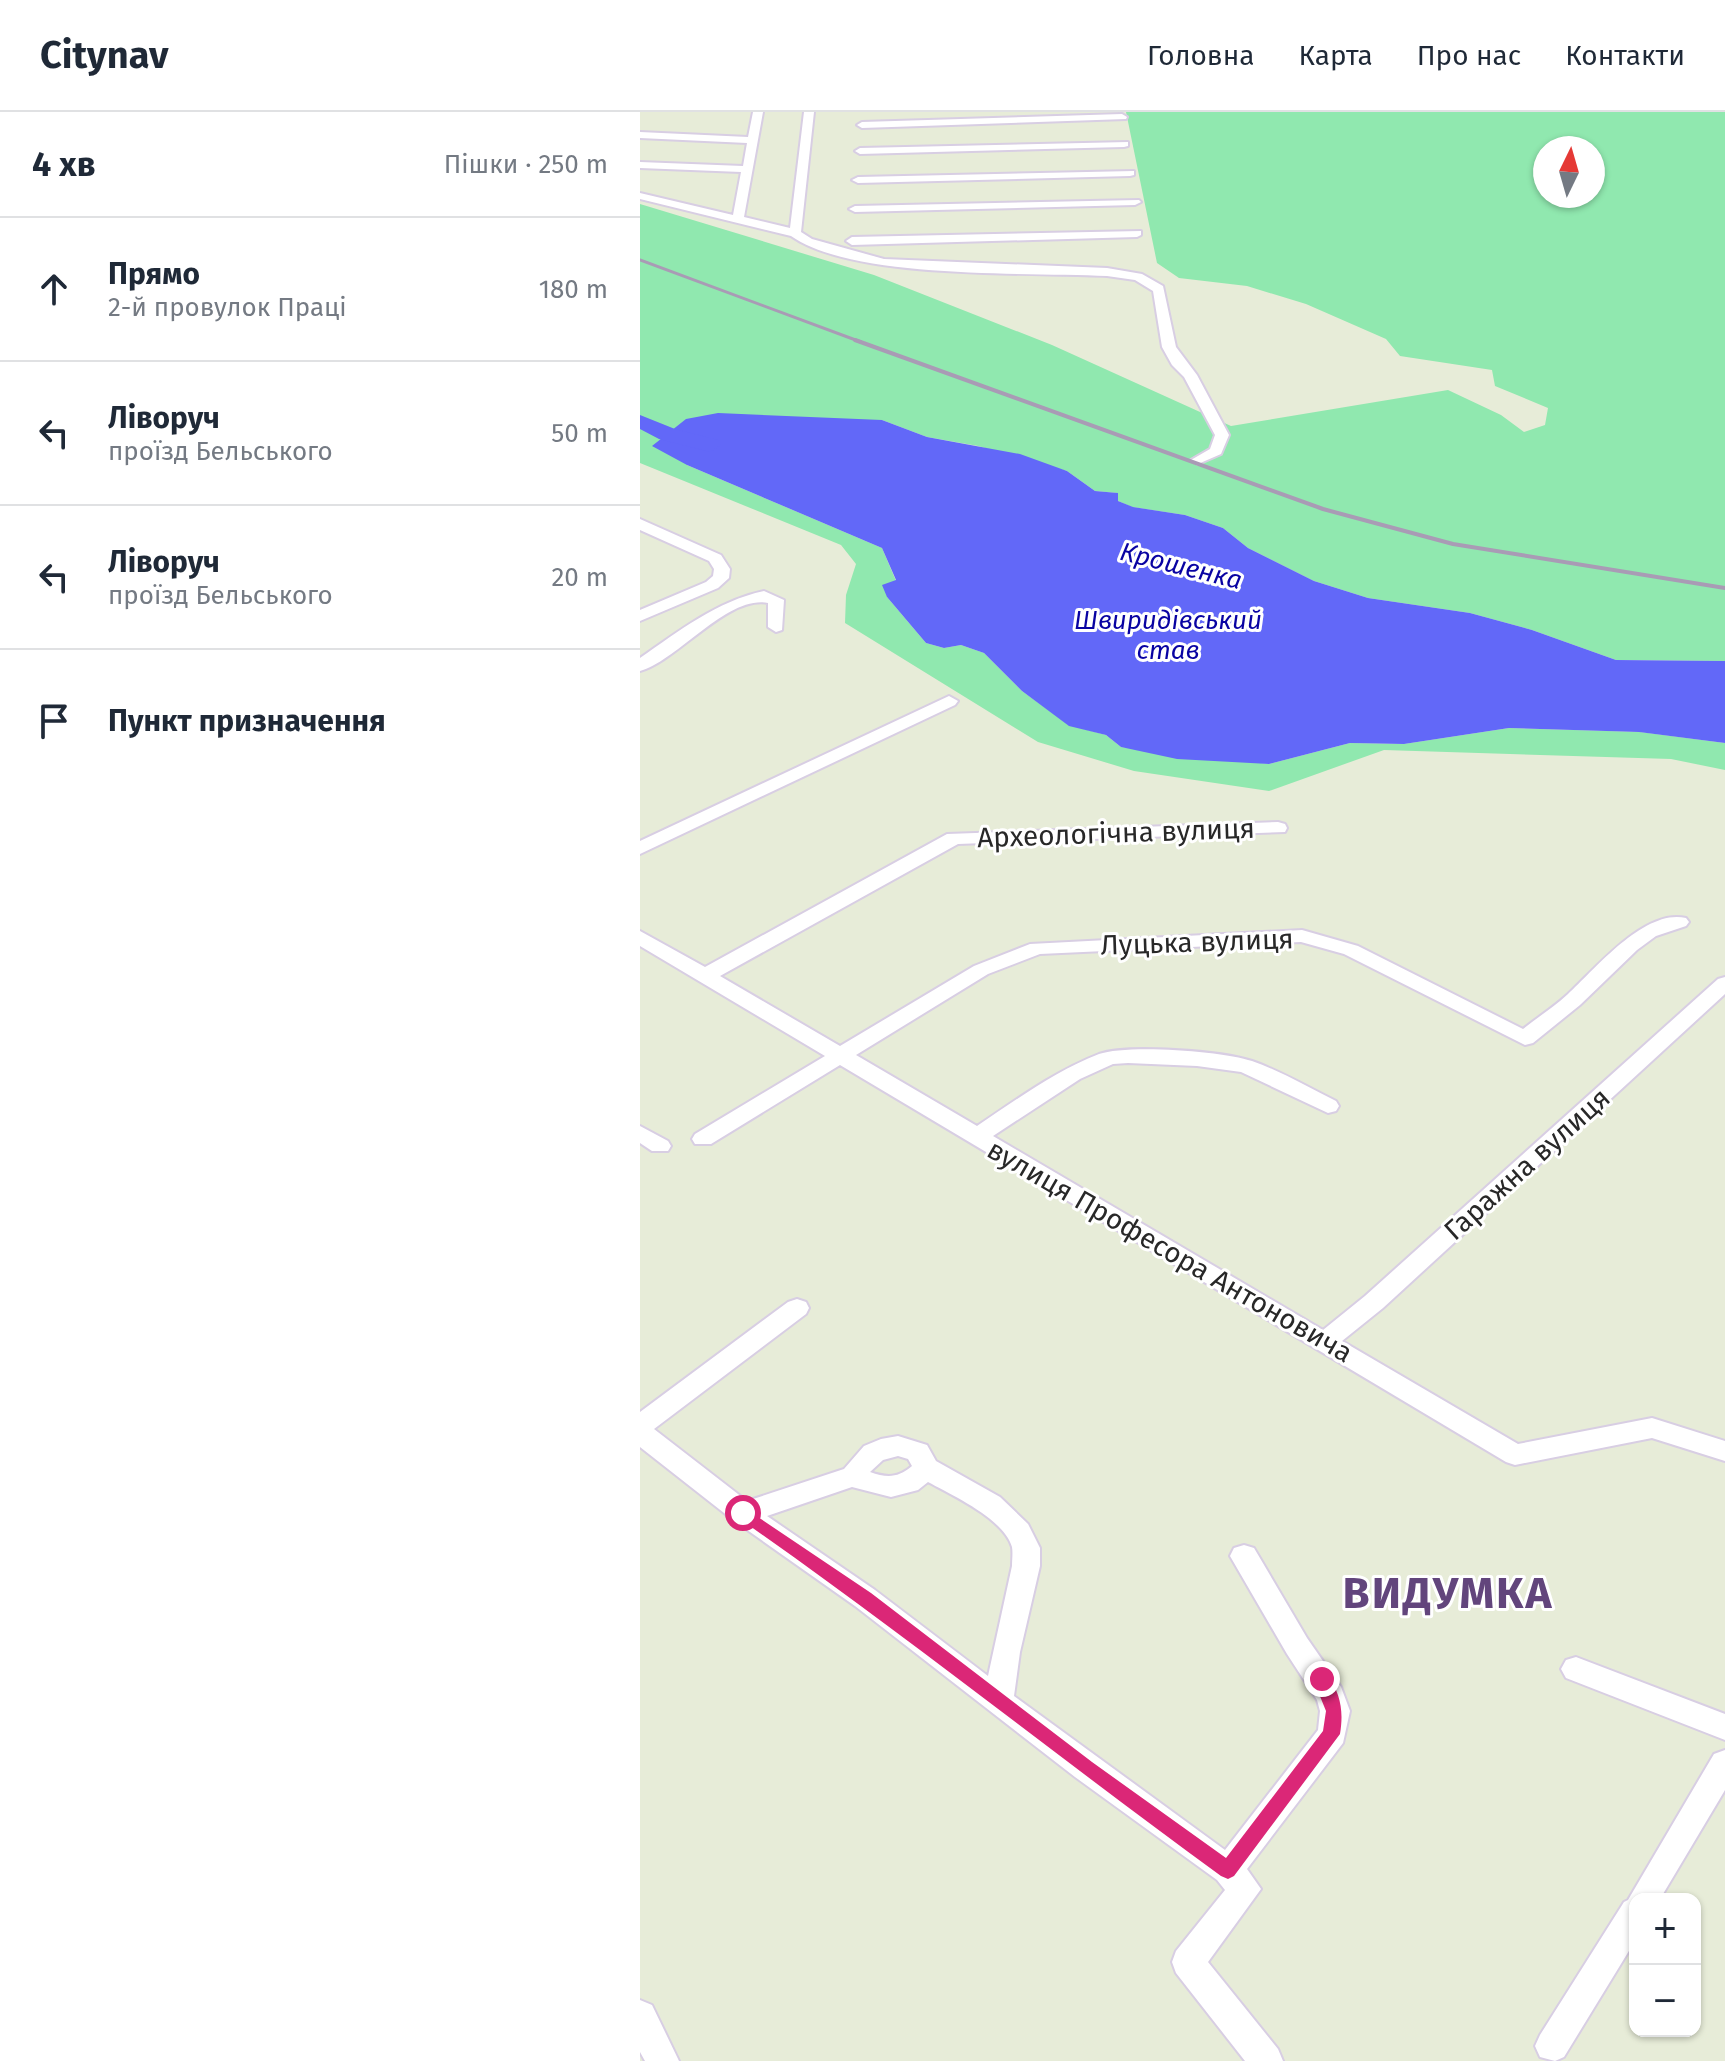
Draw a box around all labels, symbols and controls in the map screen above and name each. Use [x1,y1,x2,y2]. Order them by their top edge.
text: Citynav [40,32,168,78]
text: Головна [1147,39,1255,72]
text: Карта [1299,39,1373,72]
text: Про нас [1417,39,1521,72]
text: Контакти [1565,39,1685,72]
north arrow [1533,136,1605,208]
text: 4 хв [32,144,96,185]
text: Пішки · 250 m [444,149,608,180]
text: Прямо [108,256,200,292]
icon: ahead [32,267,76,311]
text: 180 m [539,274,608,305]
text: 2-й провулок Праці [108,292,347,323]
text: Ліворуч [108,400,220,436]
icon: left [32,411,76,455]
text: 50 m [551,418,608,449]
text: проїзд Бельського [108,436,333,467]
water label: Крошенка [1117,536,1245,596]
text: Ліворуч [108,544,220,580]
icon: left [32,555,76,599]
text: 20 m [551,562,608,593]
text: проїзд Бельського [108,580,333,611]
water label: Швиридівський став [1074,605,1262,666]
icon: arrive [32,699,76,743]
text: Пункт призначення [108,703,386,739]
street label: Археологічна вулиця [977,812,1255,854]
street label: Луцька вулиця [1100,922,1294,962]
street label: Гаражна вулиця [1437,1081,1617,1247]
street label: вулиця Професора Антоновича [981,1133,1359,1369]
route start [725,1495,761,1531]
district label: ВИДУМКА [1343,1567,1553,1620]
route end [1304,1661,1340,1697]
map controls [1629,1893,1701,2037]
button: + [1629,1893,1701,1965]
button: − [1629,1965,1701,2037]

